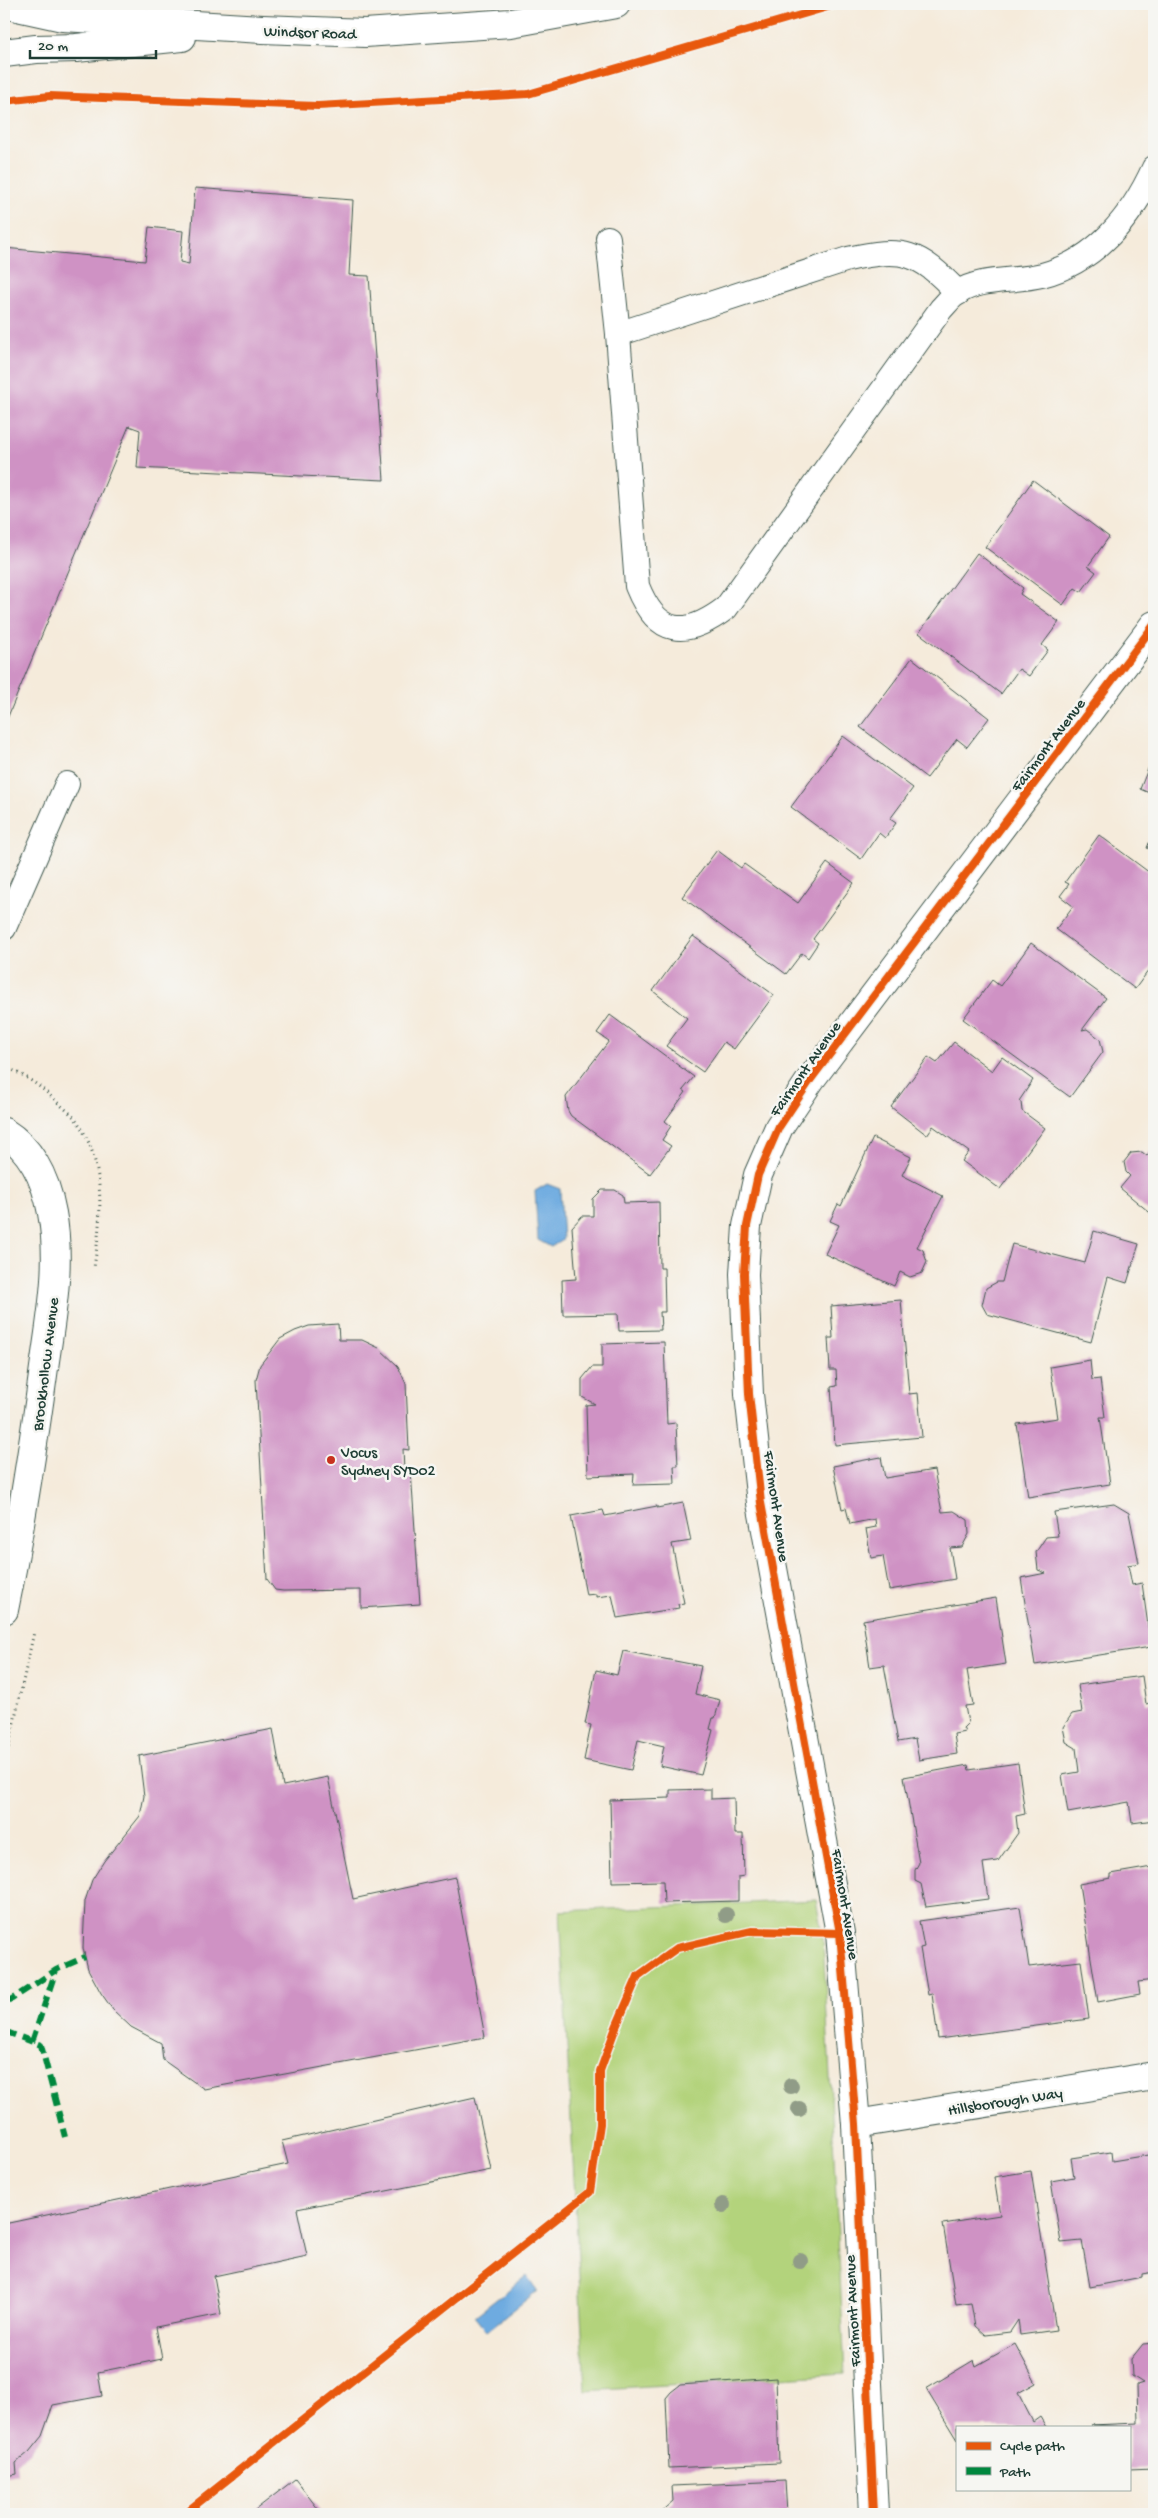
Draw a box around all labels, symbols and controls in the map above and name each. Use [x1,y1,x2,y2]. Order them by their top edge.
street label: Windsor Road [263,23,358,46]
scale bar [30,28,156,60]
text: 20 m [38,38,68,56]
street label: Fairmont Avenue [1008,695,1092,797]
street label: Fairmont Avenue [766,1018,847,1122]
street label: Brookhollow Avenue [30,1296,65,1433]
place label: Vocus Sydney SYD02 [340,1445,436,1482]
street label: Fairmont Avenue [757,1449,792,1564]
marker: Vocus Sydney SYD02 [325,1454,337,1466]
street label: Fairmont Avenue [825,1847,862,1962]
street label: Hillsborough Way [947,2085,1064,2122]
street label: Fairmont Avenue [842,2254,867,2368]
legend [956,2426,1130,2490]
text: Cycle path [1000,2438,1065,2456]
text: Path [999,2464,1031,2482]

